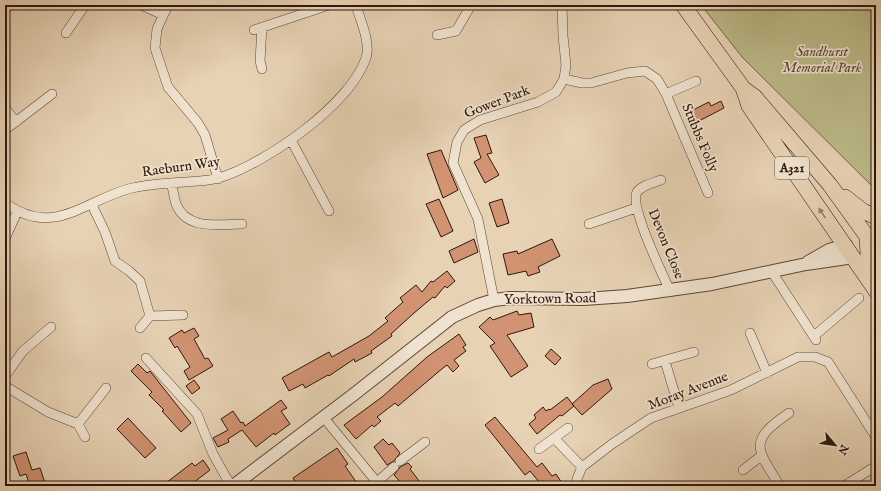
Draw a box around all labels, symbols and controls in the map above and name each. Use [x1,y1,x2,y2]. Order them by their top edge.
park label: Sandhurst Memorial Park [783,43,862,77]
street label: Gower Park [462,81,533,123]
street label: Stubbs Folly [677,101,723,175]
street label: Raeburn Way [141,153,221,181]
road number: A321 [775,157,809,179]
street label: Devon Close [644,206,688,282]
one-way arrow [818,208,826,219]
street label: Yorktown Road [504,289,597,309]
street label: Moray Avenue [645,367,731,415]
north arrow [815,425,855,465]
text: N [834,441,852,457]

